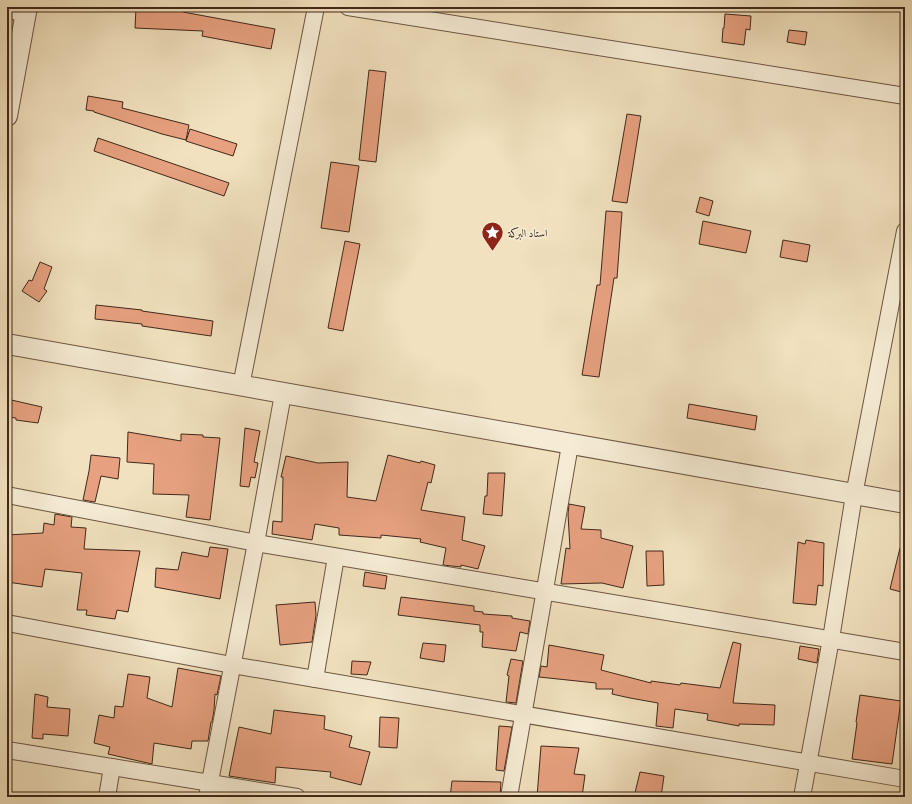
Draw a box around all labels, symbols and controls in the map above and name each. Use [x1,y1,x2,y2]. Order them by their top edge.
place icon: استاد البركة [479,220,505,253]
place label: استاد البركة [507,226,547,240]

